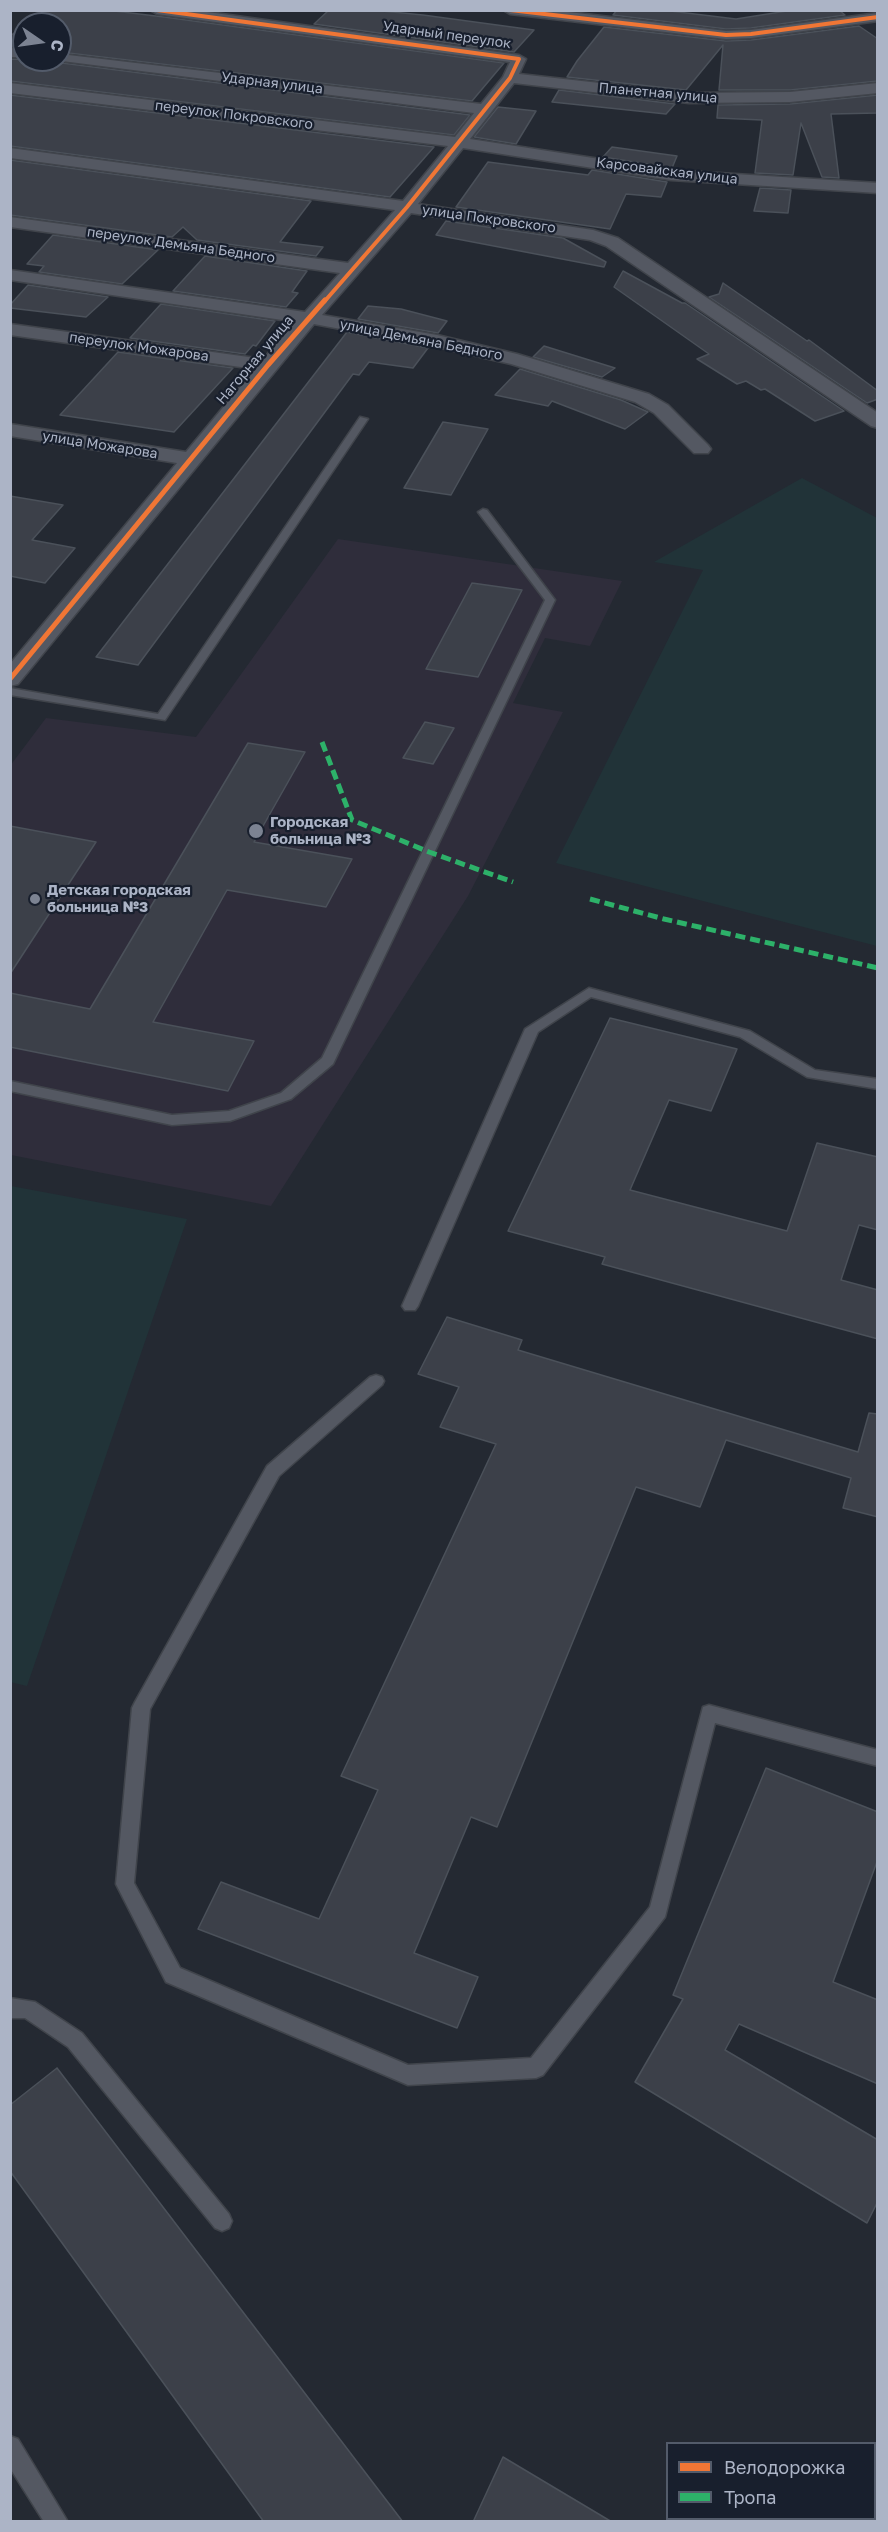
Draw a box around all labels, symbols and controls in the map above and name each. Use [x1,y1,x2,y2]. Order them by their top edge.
north arrow [12,12,72,72]
street label: Ударный переулок [382,18,512,52]
text: С [47,38,69,53]
street label: Ударная улица [220,68,324,98]
street label: Планетная улица [598,79,718,107]
street label: переулок Покровского [154,97,314,133]
street label: Карсовайская улица [595,154,739,188]
street label: улица Покровского [421,201,557,237]
street label: переулок Демьяна Бедного [86,223,276,267]
street label: Нагорная улица [213,312,297,408]
street label: улица Демьяна Бедного [338,316,504,364]
street label: переулок Можарова [68,329,210,365]
street label: улица Можарова [41,428,159,462]
place label: Городская больница №3 [270,813,371,848]
marker: Городская больница №3 [247,822,265,840]
place label: Детская городская больница №3 [47,881,191,916]
marker: Детская городская больница №3 [28,892,42,906]
legend [666,2442,876,2520]
text: Велодорожка [724,2456,845,2478]
text: Тропа [724,2486,776,2508]

